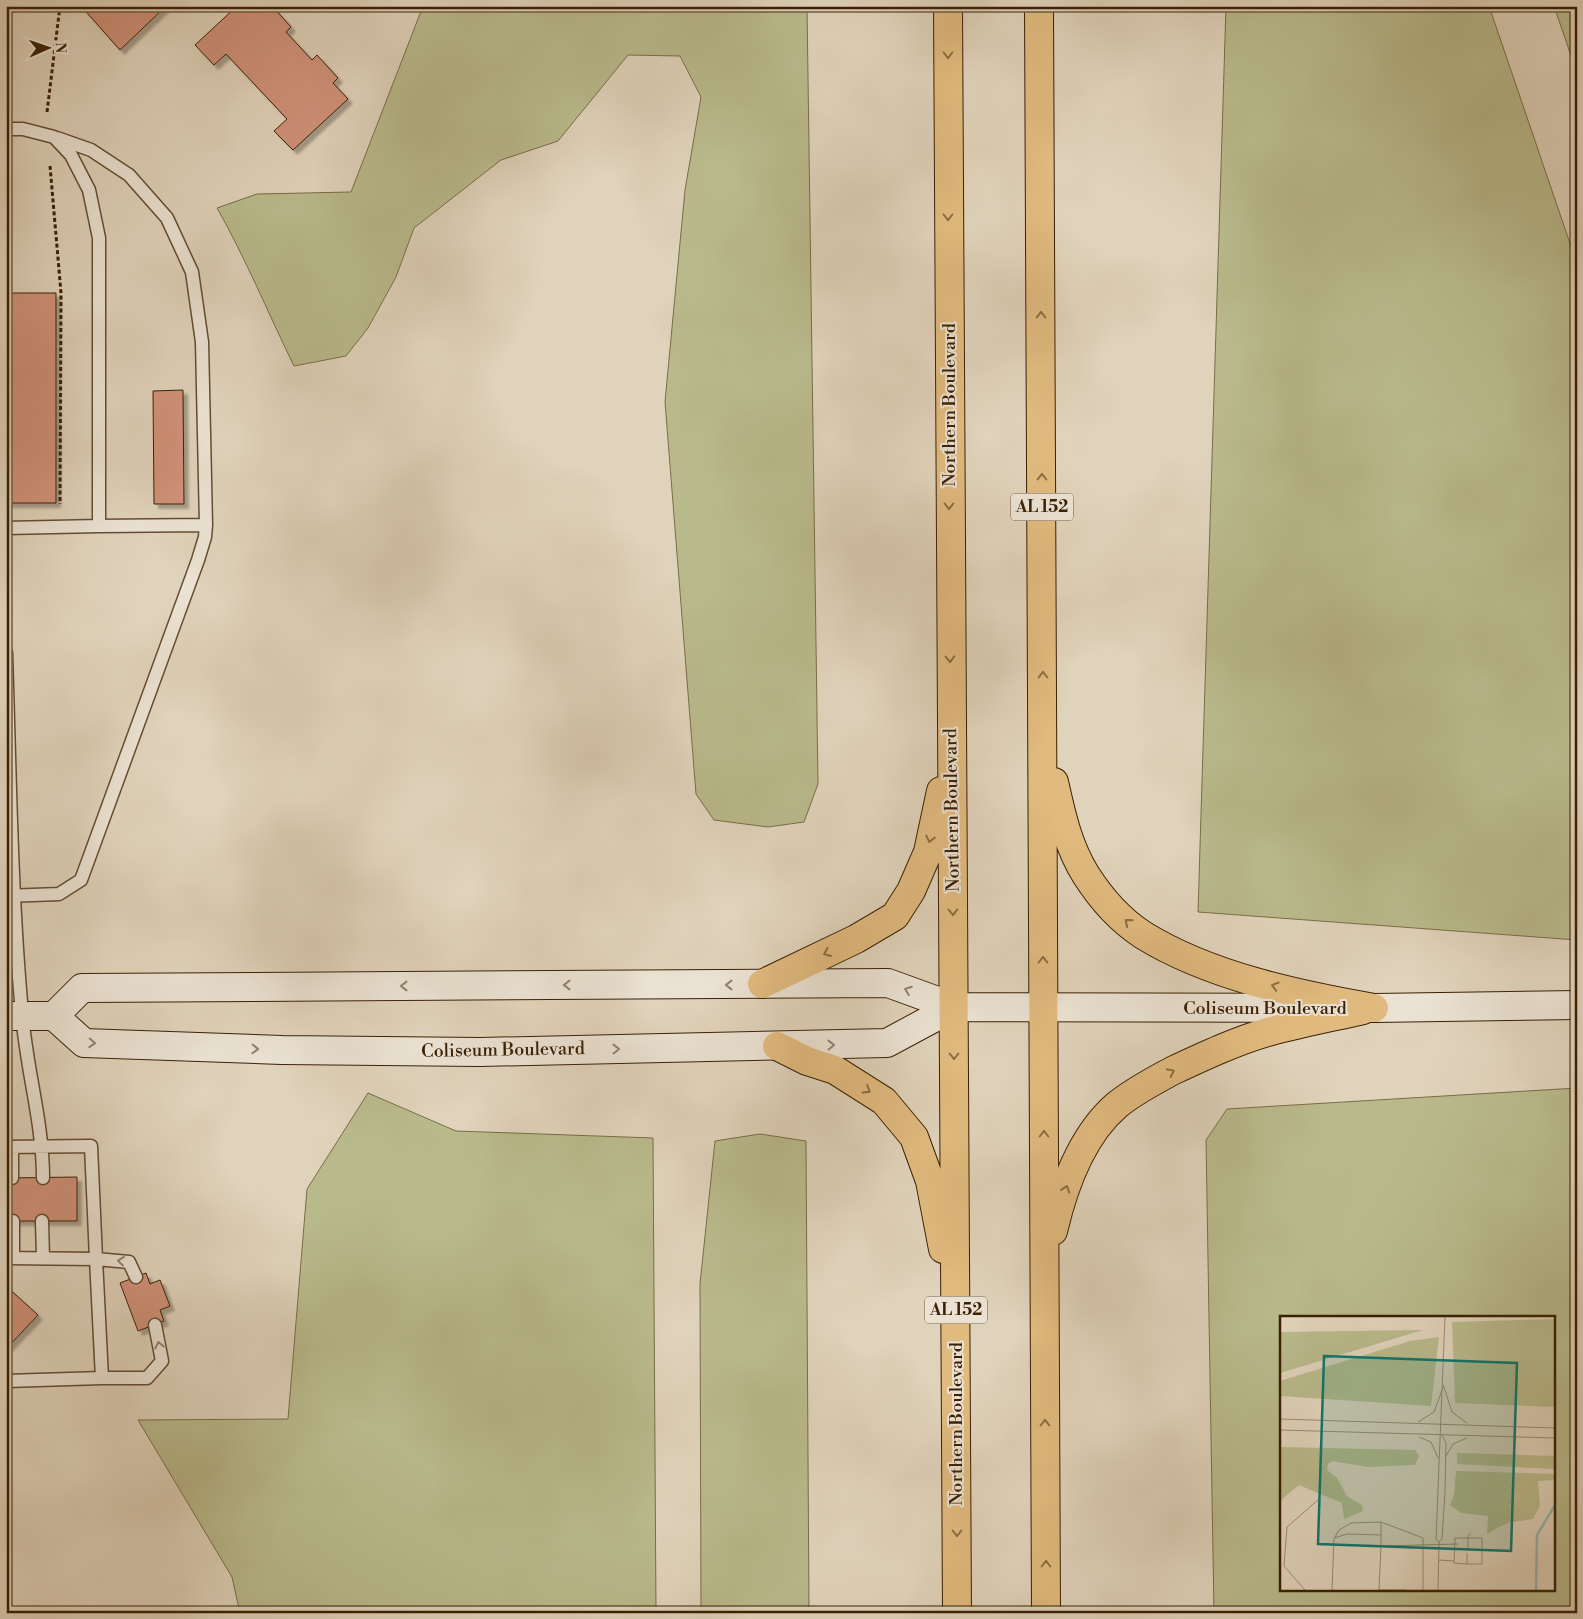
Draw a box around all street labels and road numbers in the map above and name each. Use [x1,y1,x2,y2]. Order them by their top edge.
street label: Northern Boulevard [938,322,961,487]
road number: AL 152 [1011,494,1073,520]
street label: Northern Boulevard [939,727,965,892]
street label: Coliseum Boulevard [1183,997,1348,1020]
street label: Coliseum Boulevard [421,1037,586,1063]
road number: AL 152 [925,1296,987,1324]
street label: Northern Boulevard [945,1341,968,1506]

